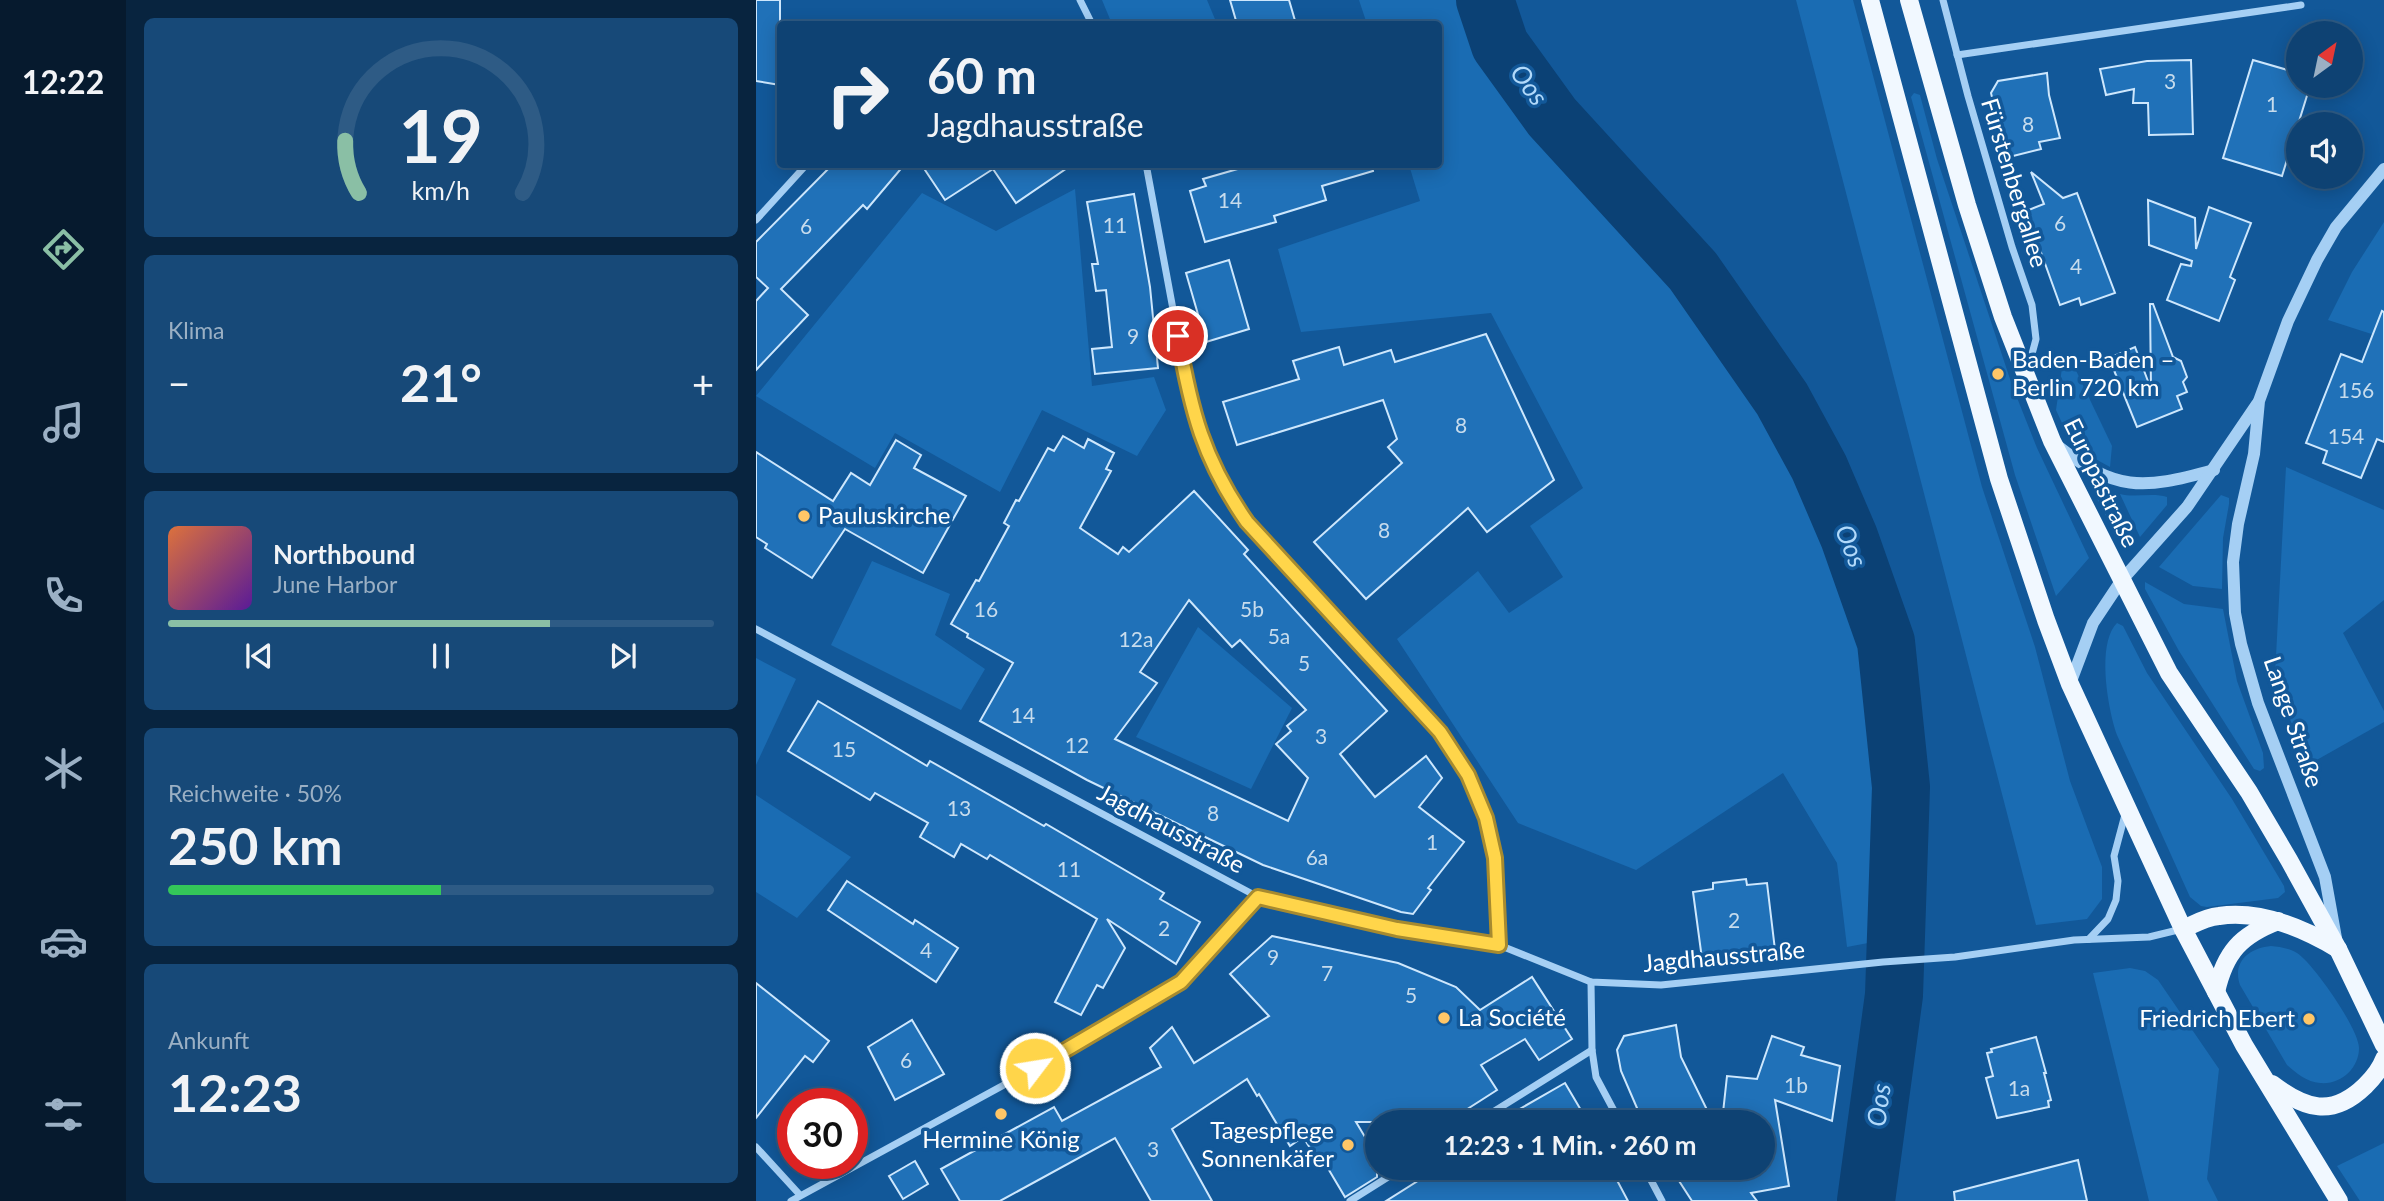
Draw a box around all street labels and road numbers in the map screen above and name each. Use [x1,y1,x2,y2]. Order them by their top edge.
street label: Fürstenbergallee [1976,94,2055,271]
street label: Europastraße [2059,413,2146,552]
street label: Lange Straße [2258,652,2330,791]
street label: Jagdhausstraße [1093,777,1250,879]
street label: Jagdhausstraße [1642,934,1806,977]

